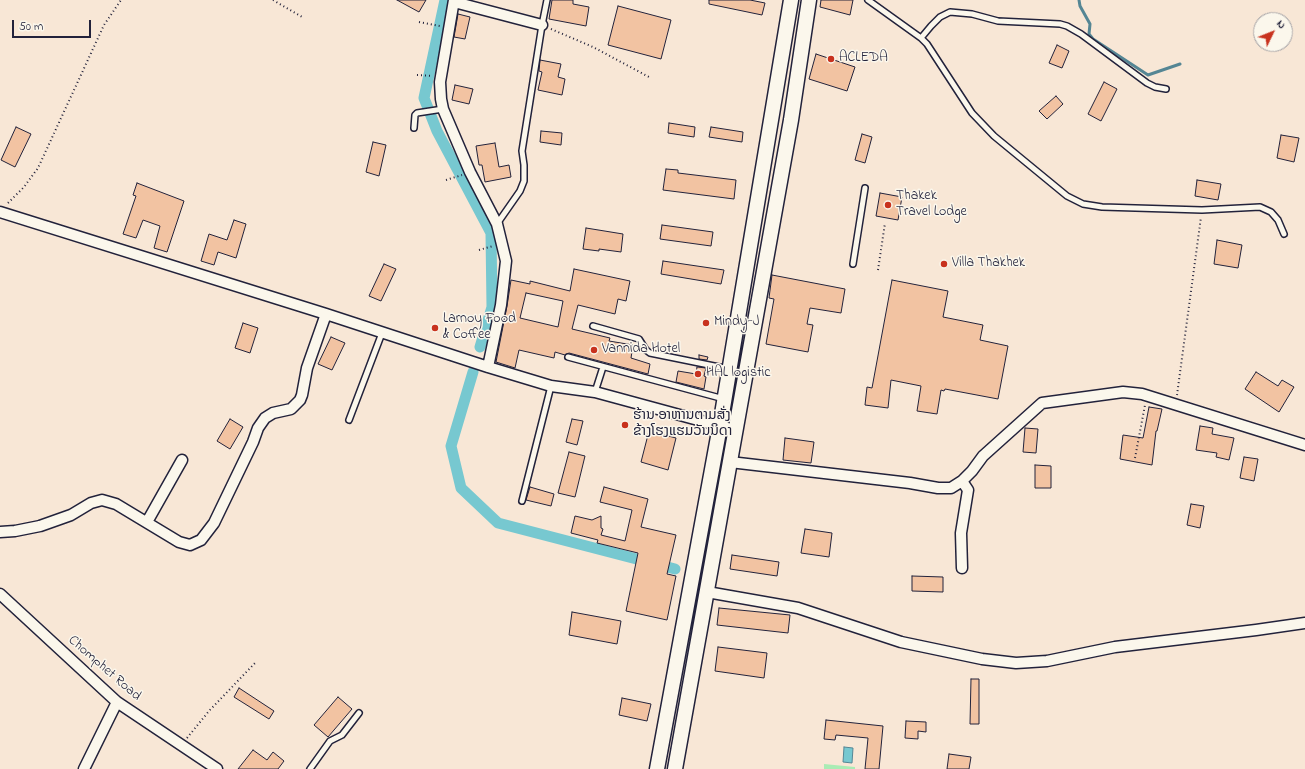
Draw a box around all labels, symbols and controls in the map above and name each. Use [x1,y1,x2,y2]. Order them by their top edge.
scale bar [14,12,93,38]
north arrow [1253,12,1293,52]
text: N [1273,16,1289,33]
text: 50 m [19,18,43,36]
place label: ACLEDA [839,51,888,67]
marker: ACLEDA [826,54,836,64]
place label: Thakek Travel Lodge [896,189,967,222]
marker: Thakek Travel Lodge [883,200,893,210]
place label: Villa Thakhek [952,256,1025,272]
marker: Villa Thakhek [939,259,949,269]
place label: Larnoy Food & Coffee [443,312,516,344]
place label: Mindy-J [714,315,760,331]
marker: Mindy-J [701,318,711,328]
marker: Larnoy Food & Coffee [430,323,440,333]
place label: Vannida Hotel [602,342,680,358]
marker: Vannida Hotel [589,345,599,355]
place label: HAL logistic [706,366,770,382]
marker: HAL logistic [693,369,703,379]
place label: ຮ້ານ ອາຫານຕາມສັ່ງ ຂ້າງໂຮງແຮມວັນນິດາ [633,409,732,442]
marker: ຮ້ານ ອາຫານຕາມສັ່ງ ຂ້າງໂຮງແຮມວັນນິດາ [620,420,630,430]
street label: Chomphet Road [64,633,144,705]

